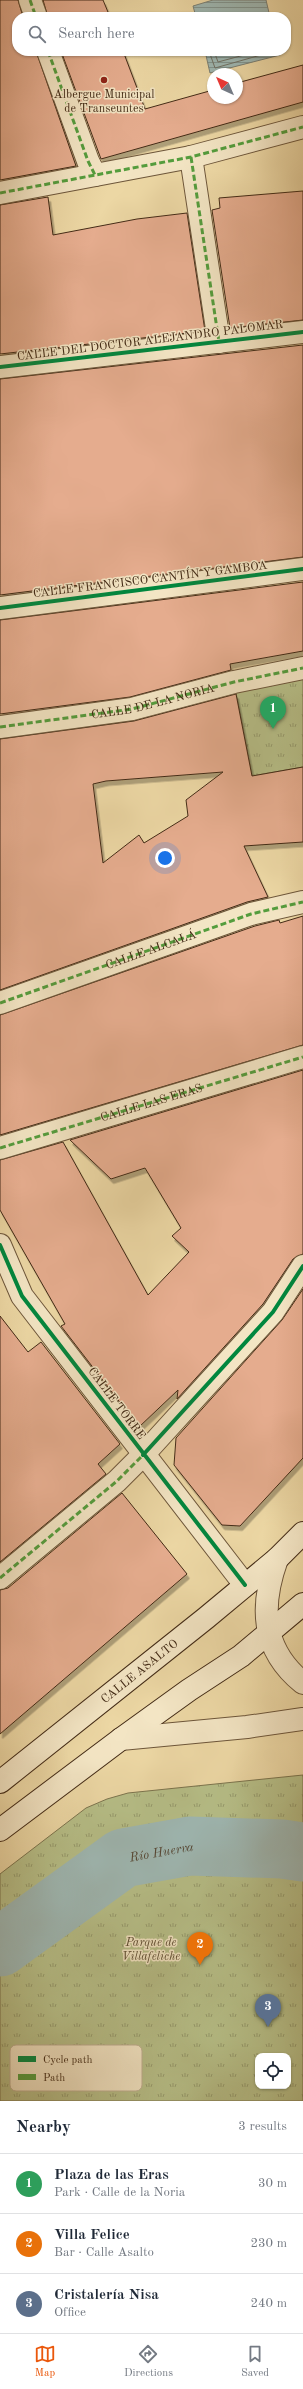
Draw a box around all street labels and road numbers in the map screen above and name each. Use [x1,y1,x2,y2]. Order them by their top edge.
street label: CALLE DEL DOCTOR ALEJANDRO PALOMAR [16,319,284,363]
street label: CALLE FRANCISCO CANTÍN Y GAMBOA [32,557,268,600]
street label: CALLE DE LA NORIA [90,682,216,722]
street label: CALLE ALCALÁ [104,926,198,972]
street label: CALLE LAS ERAS [99,1083,204,1124]
street label: CALLE TORRE [85,1365,147,1442]
street label: CALLE ASALTO [99,1638,181,1706]

